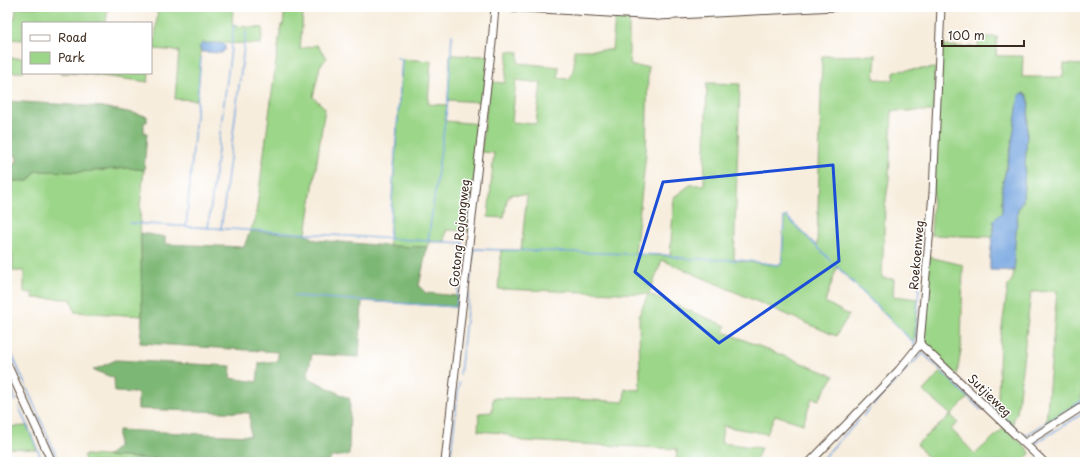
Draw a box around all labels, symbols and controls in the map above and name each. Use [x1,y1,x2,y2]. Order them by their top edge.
legend [22,22,152,74]
scale bar [942,22,1024,48]
text: 100 m [948,26,985,44]
text: Road [58,28,87,46]
text: Park [58,48,85,66]
street label: Gotong Rojongweg [444,178,474,288]
street label: Roekoenweg [904,219,928,291]
street label: Sutjieweg [964,369,1016,421]

